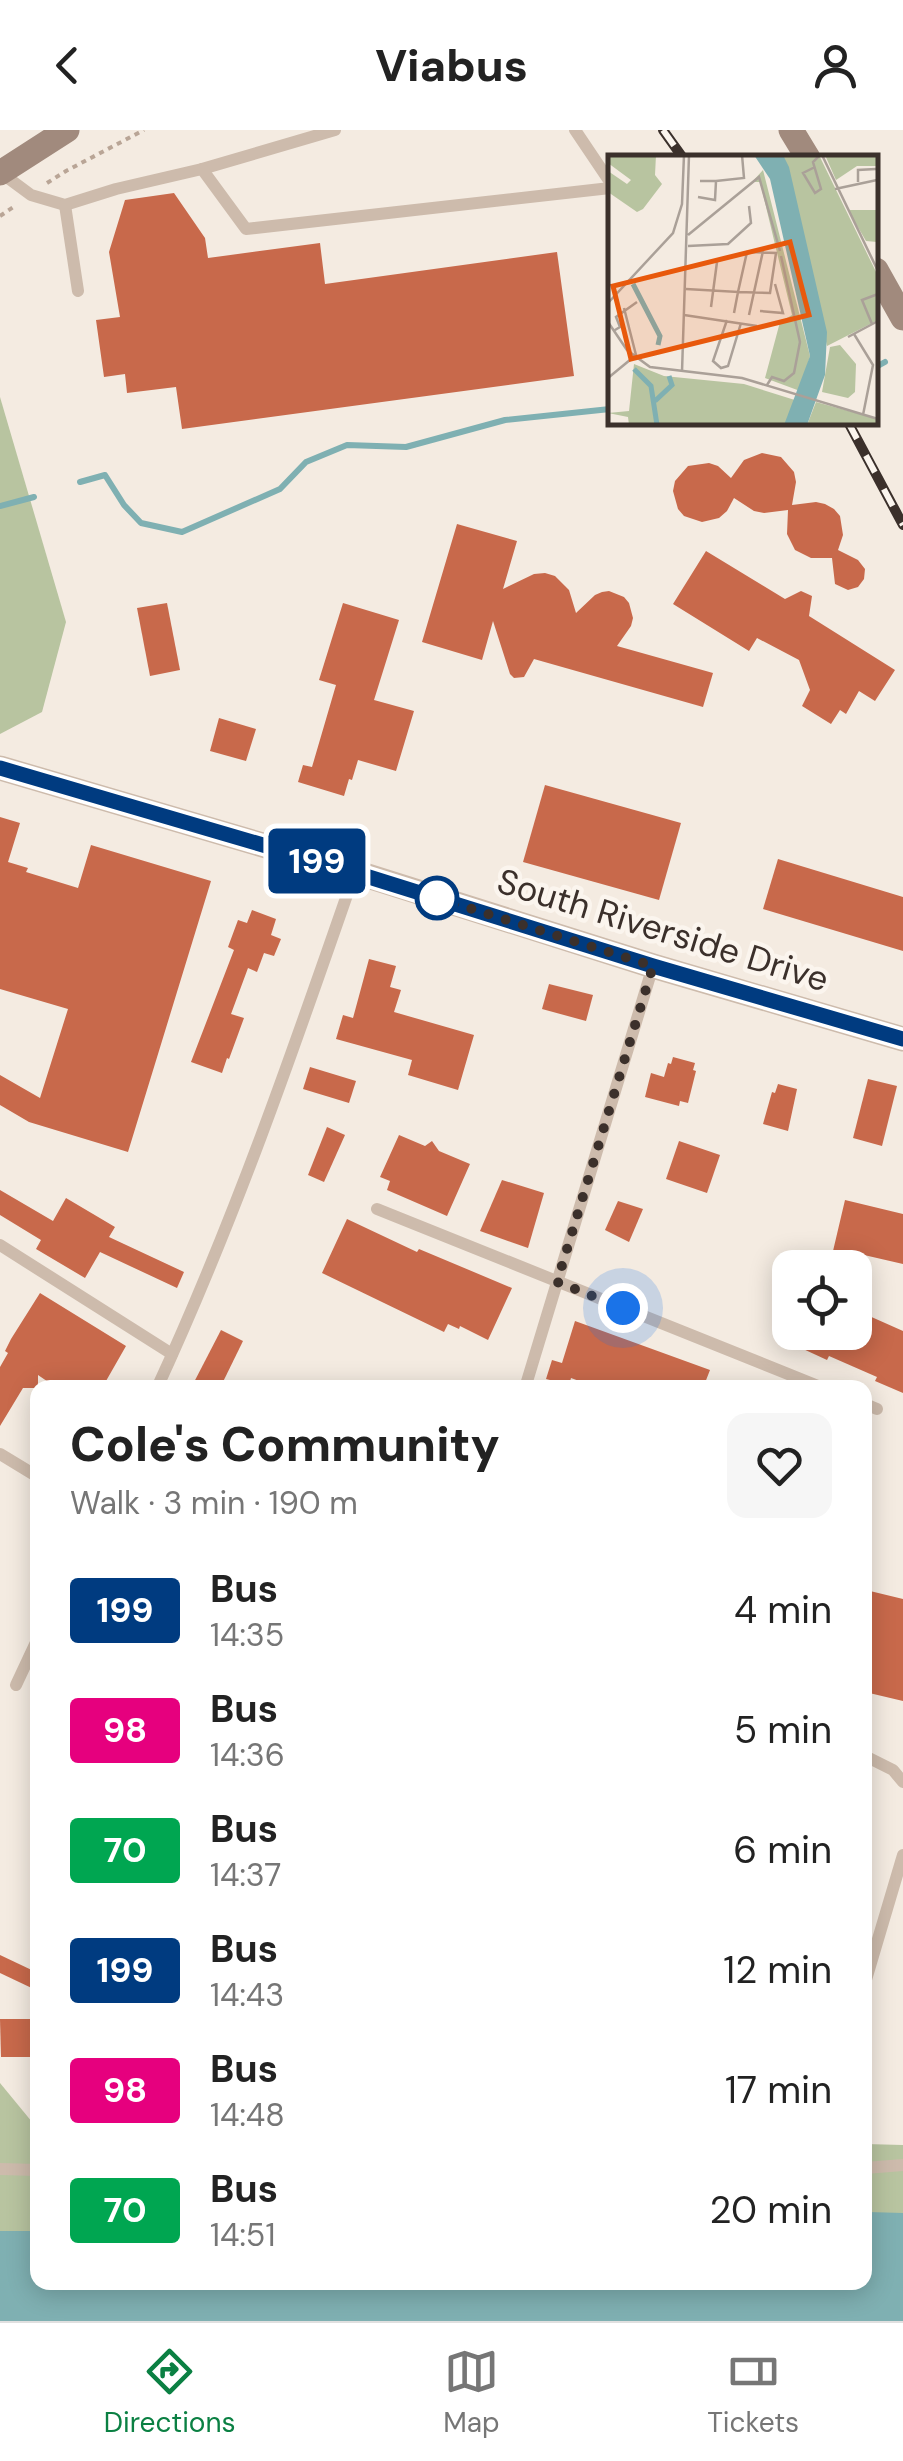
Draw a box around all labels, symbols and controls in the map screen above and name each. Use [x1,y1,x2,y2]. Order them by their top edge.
text: Viabus [375,36,528,95]
icon: back [40,38,95,93]
icon: person [808,38,863,93]
inset map [608,155,878,425]
line badge: 199 [260,828,374,894]
text: 199 [288,838,346,884]
street label: South Riverside Drive [492,858,834,1002]
unlabelled marker [416,877,458,919]
map controls [772,1250,872,1350]
button: locate [772,1250,872,1350]
your location [598,1283,648,1333]
text: Cole's Community [70,1413,500,1476]
button: heart [727,1413,832,1518]
text: Walk · 3 min · 190 m [70,1482,358,1524]
text: Bus [210,1564,278,1614]
text: 4 min [734,1585,832,1635]
text: 199 [96,1587,154,1633]
text: 14:35 [210,1614,284,1656]
text: Bus [210,1684,278,1734]
text: 5 min [734,1705,832,1755]
text: 98 [103,1707,147,1753]
text: 14:36 [210,1734,285,1776]
text: Bus [210,1804,278,1854]
text: 6 min [733,1825,832,1875]
text: 70 [103,1827,147,1873]
text: 14:37 [210,1854,281,1896]
text: Bus [210,1924,278,1974]
text: 12 min [723,1945,832,1995]
text: 199 [96,1947,154,1993]
text: 14:43 [210,1974,284,2016]
text: Bus [210,2044,278,2094]
text: 17 min [725,2065,832,2115]
text: 98 [103,2067,147,2113]
text: 14:48 [210,2094,285,2136]
text: Bus [210,2164,278,2214]
text: 20 min [710,2185,832,2235]
text: 70 [103,2187,147,2233]
text: 14:51 [210,2214,275,2256]
tab: Directions [104,2344,236,2441]
tab: Map [443,2344,500,2441]
tab: Tickets [707,2344,799,2441]

